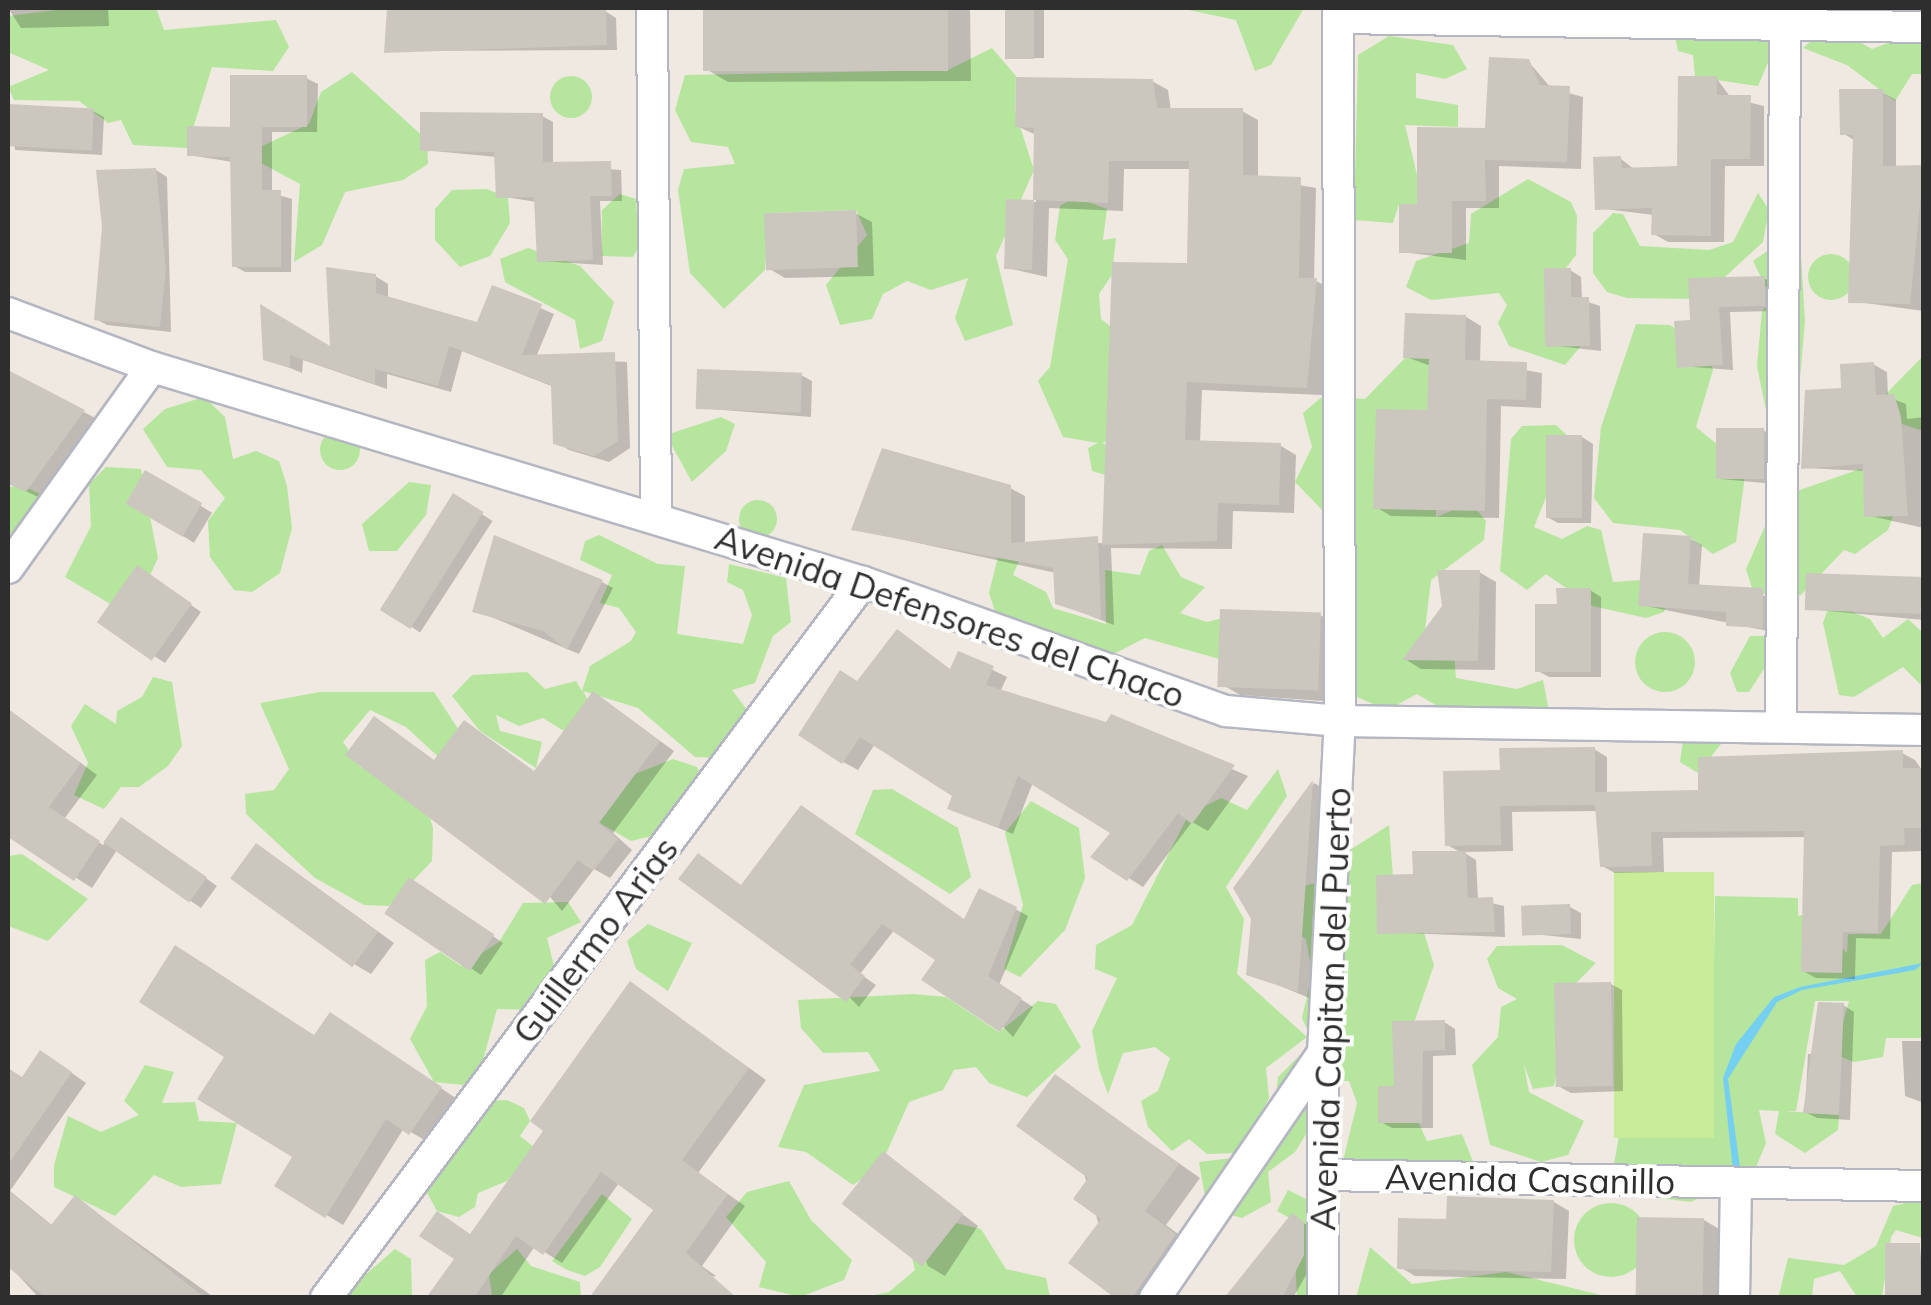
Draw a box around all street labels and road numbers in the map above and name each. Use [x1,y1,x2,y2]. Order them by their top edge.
street label: Avenida Defensores del Chaco [710,516,1190,716]
street label: Avenida Capitan del Puerto [1301,787,1359,1231]
street label: Guillermo Arias [504,829,686,1051]
street label: Avenida Casanillo [1384,1155,1676,1203]

